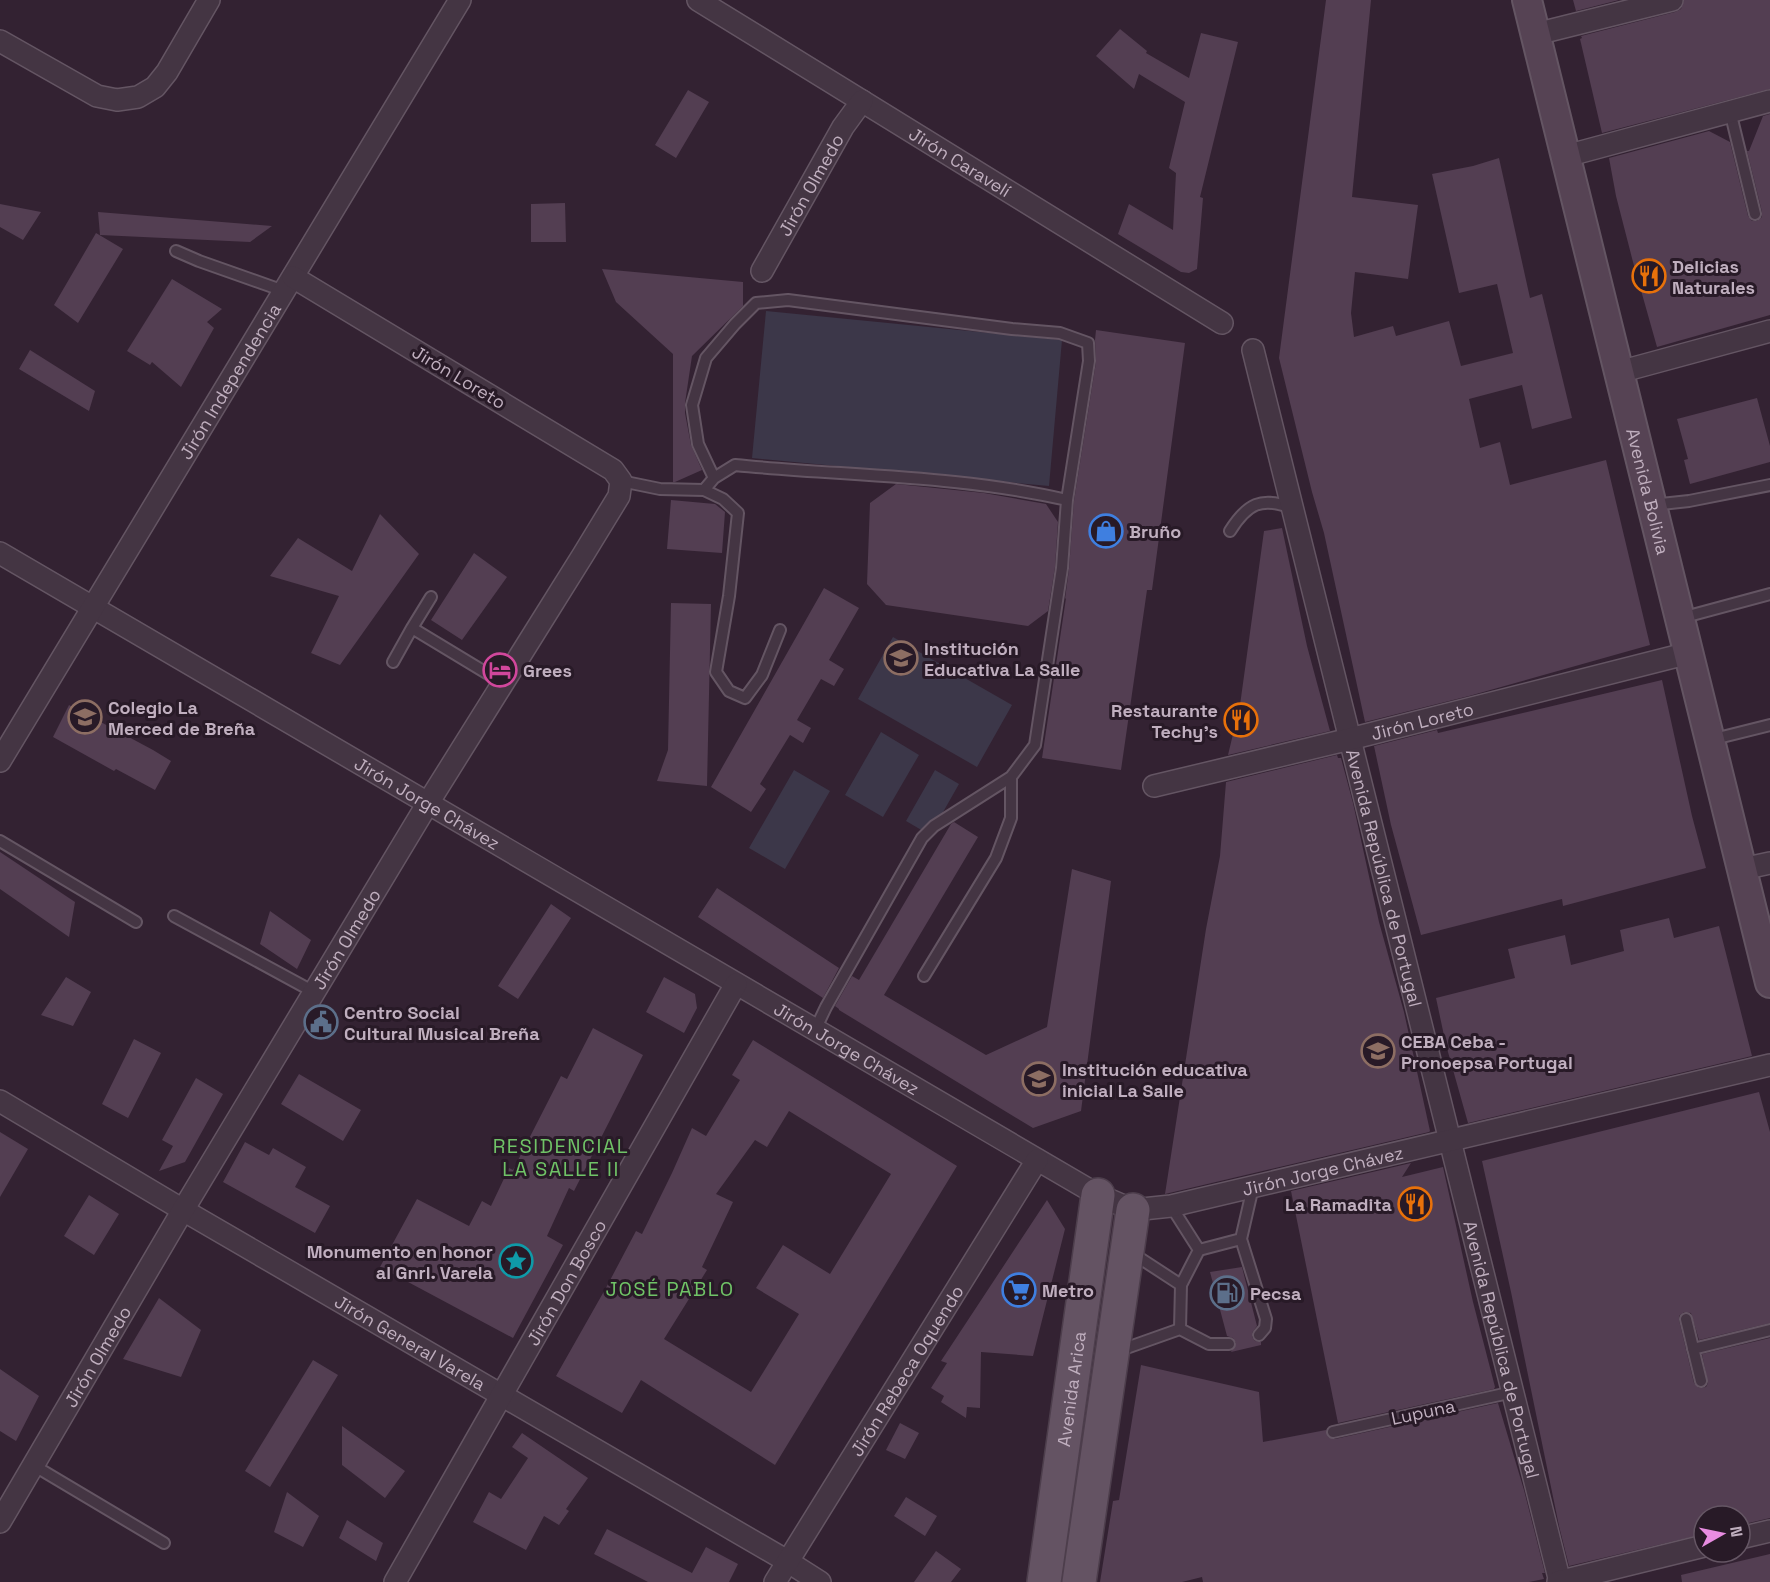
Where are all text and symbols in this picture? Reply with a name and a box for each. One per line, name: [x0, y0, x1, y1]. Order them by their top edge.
street label: Jirón Caravelí: [905, 122, 1016, 202]
street label: Jirón Olmedo: [773, 130, 848, 240]
place label: Delicias Naturales: [1672, 255, 1755, 299]
restaurant icon: Delicias Naturales: [1631, 258, 1667, 294]
street label: Jirón Independencia: [174, 299, 286, 463]
street label: Jirón Loreto: [408, 340, 510, 414]
street label: Avenida Bolivia: [1622, 426, 1675, 557]
shop icon: Bruño: [1088, 513, 1124, 549]
place label: Bruño: [1129, 520, 1181, 543]
place label: Institución Educativa La Salle: [924, 637, 1080, 681]
school or university icon: Institución Educativa La Salle: [883, 640, 919, 676]
hotel icon: Grees: [482, 652, 518, 688]
place label: Grees: [523, 659, 572, 682]
place label: Colegio La Merced de Breña: [108, 696, 256, 740]
street label: Jirón Loreto: [1368, 697, 1476, 745]
school or university icon: Colegio La Merced de Breña: [67, 699, 103, 735]
place label: Restaurante Techy's: [1111, 699, 1218, 743]
restaurant icon: Restaurante Techy's: [1223, 702, 1259, 738]
street label: Avenida República de Portugal: [1341, 747, 1428, 1009]
street label: Jirón Jorge Chávez: [350, 751, 504, 854]
street label: Jirón Olmedo: [307, 884, 385, 994]
street label: Jirón Jorge Chávez: [770, 997, 924, 1100]
place label: Centro Social Cultural Musical Breña: [344, 1001, 540, 1045]
public building icon: Centro Social Cultural Musical Breña: [303, 1004, 339, 1040]
place label: CEBA Ceba - Pronoepsa Portugal: [1401, 1030, 1573, 1074]
school or university icon: CEBA Ceba - Pronoepsa Portugal: [1360, 1033, 1396, 1069]
place label: Institución educativa inicial La Salle: [1062, 1058, 1248, 1102]
school or university icon: Institución educativa inicial La Salle: [1021, 1061, 1057, 1097]
district label: RESIDENCIAL LA SALLE II: [493, 1133, 629, 1182]
street label: Jirón Jorge Chávez: [1240, 1140, 1405, 1200]
restaurant icon: La Ramadita: [1397, 1186, 1433, 1222]
place label: La Ramadita: [1285, 1193, 1393, 1216]
street label: Jirón Don Bosco: [521, 1215, 611, 1349]
street label: Avenida República de Portugal: [1459, 1218, 1545, 1481]
place label: Monumento en honor al Gnrl. Varela: [307, 1240, 494, 1284]
place icon: Monumento en honor al Gnrl. Varela: [498, 1243, 534, 1279]
supermarket icon: Metro: [1001, 1272, 1037, 1308]
fuel station icon: Pecsa: [1209, 1275, 1245, 1311]
district label: JOSÉ PABLO: [605, 1276, 735, 1302]
place label: Metro: [1042, 1279, 1094, 1302]
street label: Jirón Rebeca Oquendo: [844, 1280, 968, 1460]
place label: Pecsa: [1250, 1282, 1302, 1305]
street label: Jirón General Varela: [331, 1289, 490, 1395]
street label: Jirón Olmedo: [58, 1302, 136, 1411]
street label: Avenida Arica: [1052, 1330, 1090, 1448]
street label: Lupuna: [1389, 1394, 1457, 1430]
north arrow: [1692, 1504, 1752, 1564]
text: N: [1725, 1525, 1748, 1539]

